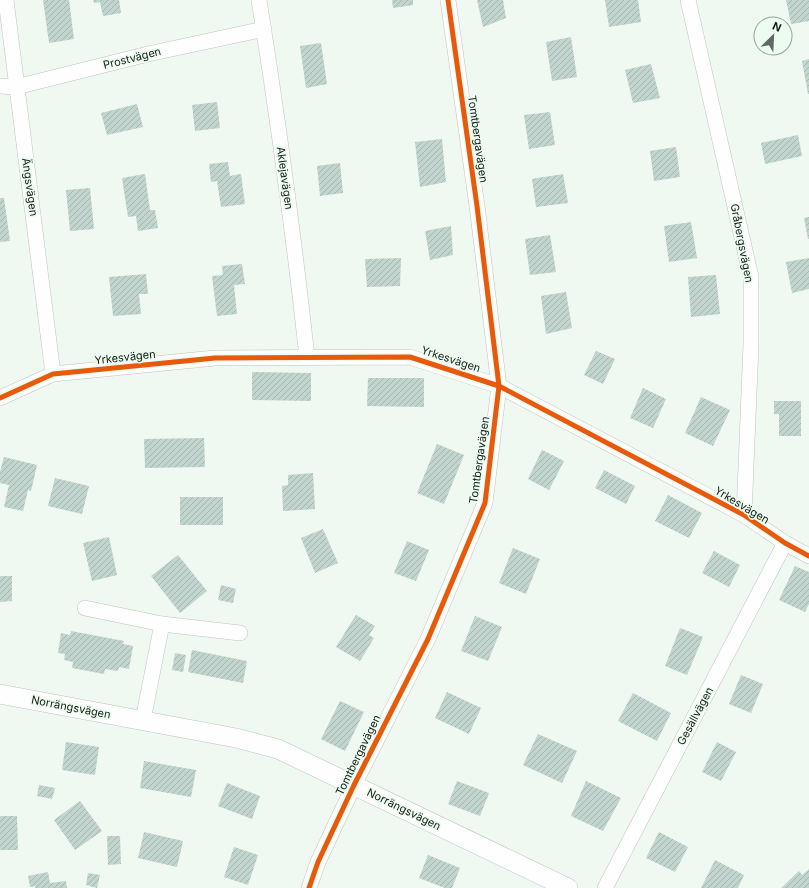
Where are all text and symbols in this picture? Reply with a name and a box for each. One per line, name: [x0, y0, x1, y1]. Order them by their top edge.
north arrow: [753, 16, 793, 56]
text: N: [770, 19, 784, 35]
street label: Prostvägen: [102, 44, 162, 72]
street label: Tomtbergavägen: [465, 95, 491, 183]
street label: Aklejavägen: [274, 146, 296, 210]
street label: Ängsvägen: [19, 157, 41, 217]
street label: Gråbergsvägen: [727, 202, 757, 284]
street label: Yrkesvägen: [420, 343, 482, 375]
street label: Yrkesvägen: [94, 347, 156, 367]
street label: Tomtbergavägen: [466, 416, 492, 504]
street label: Yrkesvägen: [712, 483, 772, 527]
street label: Gesällvägen: [674, 684, 716, 748]
street label: Norrängsvägen: [30, 692, 112, 722]
street label: Tomtbergavägen: [332, 712, 384, 798]
street label: Norrängsvägen: [365, 785, 443, 833]

